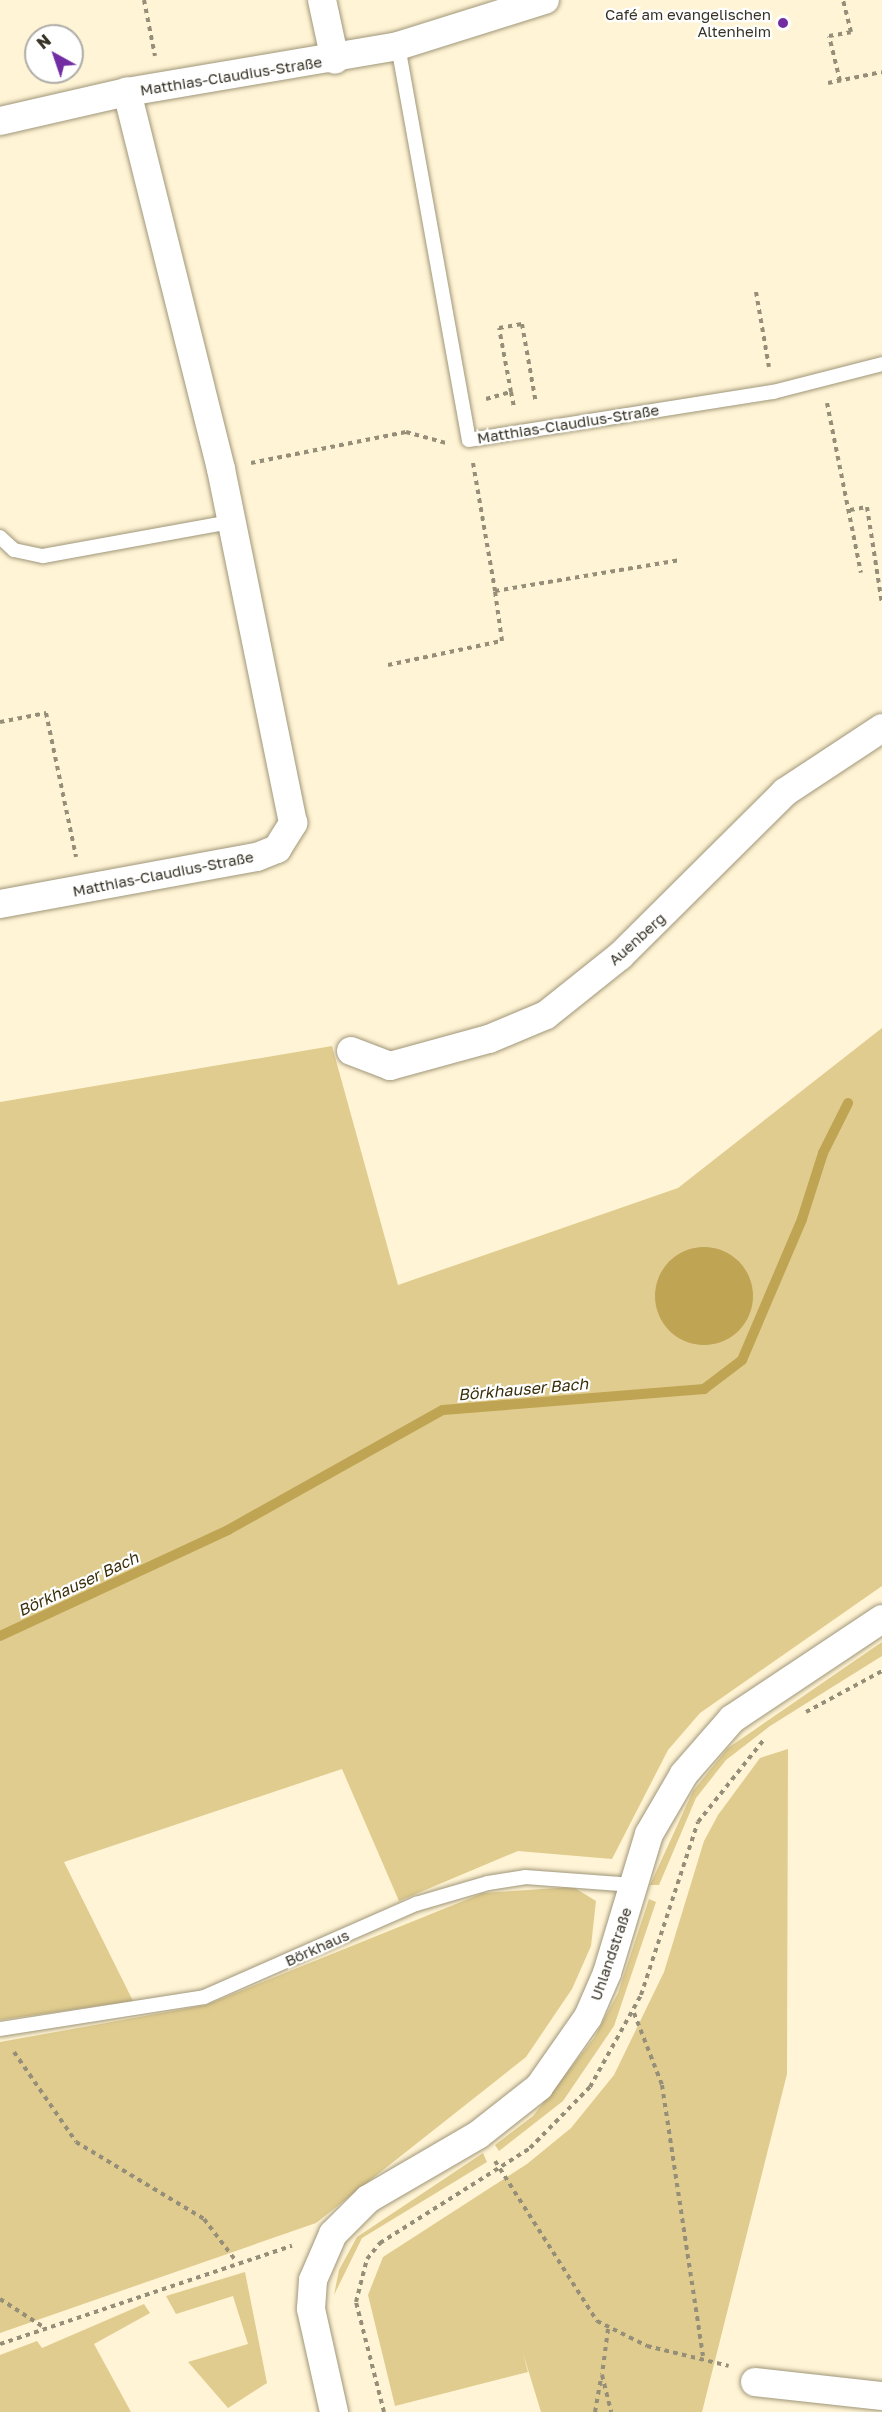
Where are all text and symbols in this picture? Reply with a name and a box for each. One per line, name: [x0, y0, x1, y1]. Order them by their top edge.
place label: Café am evangelischen Altenheim: [605, 5, 771, 40]
marker: Café am evangelischen Altenheim: [776, 16, 790, 30]
north arrow: [24, 24, 84, 84]
text: N: [33, 30, 55, 53]
street label: Matthias-Claudius-Straße: [139, 53, 323, 99]
street label: Matthias-Claudius-Straße: [476, 401, 660, 447]
street label: Matthias-Claudius-Straße: [71, 848, 255, 900]
street label: Auenberg: [605, 909, 669, 969]
water label: Börkhauser Bach: [457, 1374, 589, 1404]
water label: Börkhauser Bach: [15, 1548, 141, 1620]
street label: Uhlandstraße: [587, 1905, 635, 2003]
street label: Börkhaus: [282, 1926, 352, 1970]

